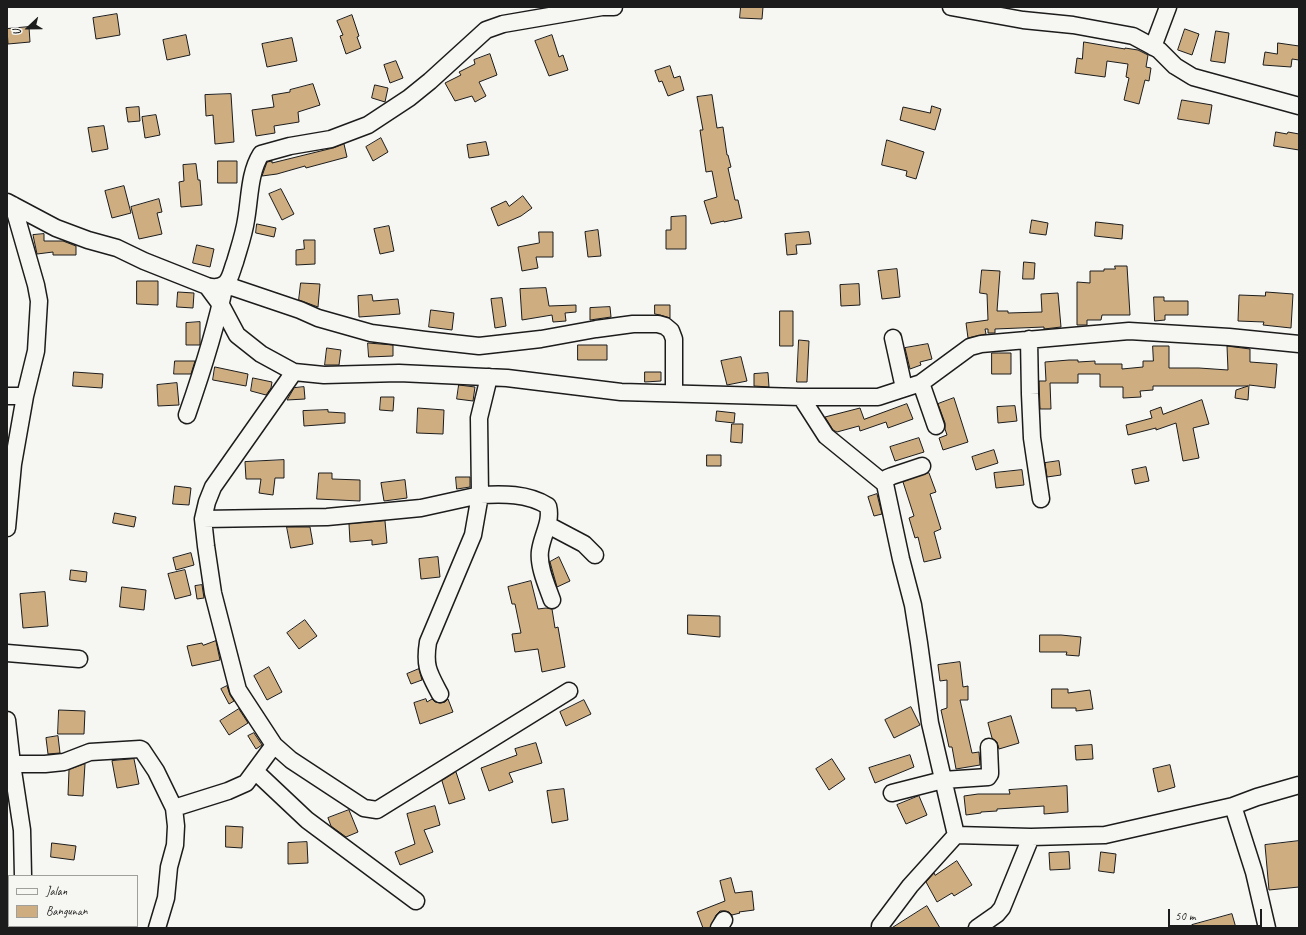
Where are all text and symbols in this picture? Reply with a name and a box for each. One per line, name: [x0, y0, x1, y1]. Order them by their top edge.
north arrow: [8, 8, 48, 48]
text: U: [9, 27, 24, 38]
legend: [8, 875, 138, 927]
text: Jalan: [46, 883, 67, 899]
scale bar: [1170, 901, 1264, 927]
text: Bangunan: [46, 903, 87, 919]
text: 50 m: [1175, 908, 1195, 924]

